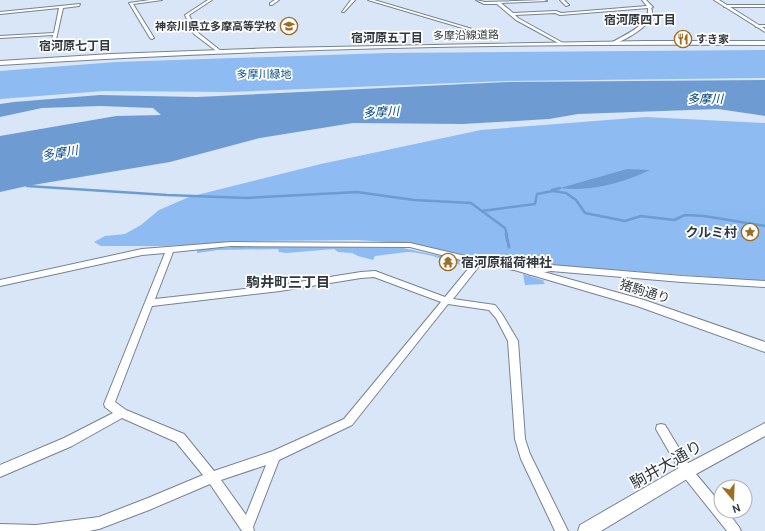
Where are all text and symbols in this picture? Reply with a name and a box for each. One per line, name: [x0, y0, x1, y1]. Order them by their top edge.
district label: 宿河原四丁目: [604, 12, 676, 27]
school or university icon: 神奈川県立多摩高等学校: [279, 16, 299, 36]
place label: 神奈川県立多摩高等学校: [155, 19, 276, 33]
street label: 多摩沿線道路: [433, 27, 499, 43]
restaurant icon: すき家: [673, 29, 693, 49]
district label: 宿河原五丁目: [351, 30, 423, 45]
place label: すき家: [696, 32, 729, 46]
district label: 宿河原七丁目: [39, 38, 111, 53]
park label: 多摩川緑地: [237, 67, 292, 81]
water label: 多摩川: [687, 91, 725, 106]
water label: 多摩川: [363, 103, 401, 120]
water label: 多摩川: [41, 142, 81, 163]
place icon: クルミ村: [740, 222, 760, 242]
place label: クルミ村: [685, 224, 737, 240]
temple icon: 宿河原稲荷神社: [438, 252, 458, 272]
place label: 宿河原稲荷神社: [461, 254, 552, 270]
district label: 駒井町三丁目: [246, 273, 330, 291]
street label: 猪駒通り: [618, 276, 672, 306]
street label: 駒井大通り: [627, 436, 706, 493]
north arrow: [713, 479, 753, 519]
text: N: [730, 501, 742, 516]

